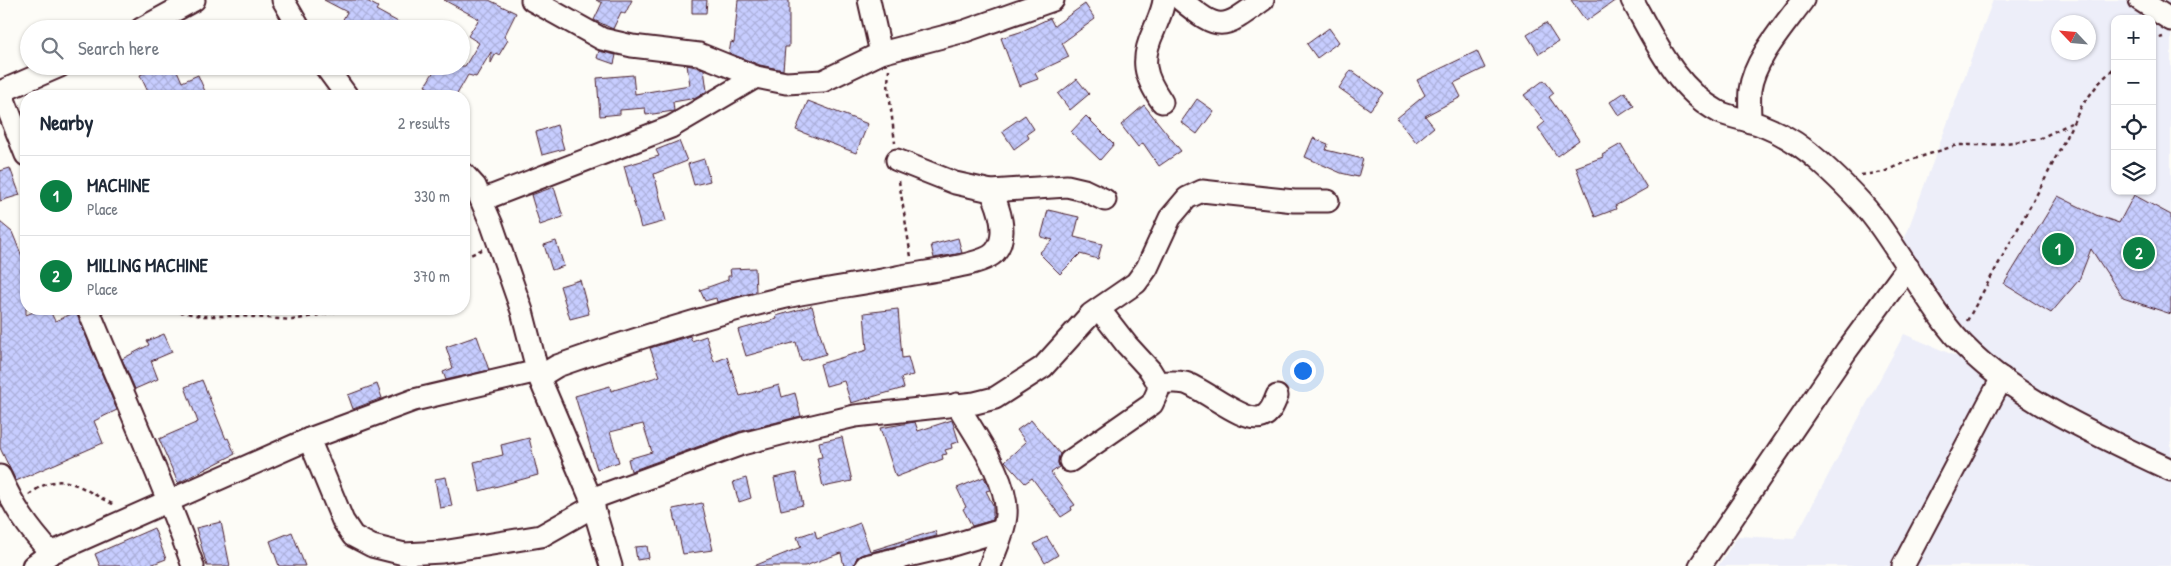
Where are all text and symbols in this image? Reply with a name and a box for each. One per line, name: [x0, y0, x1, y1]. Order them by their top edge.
north arrow: [2051, 15, 2096, 60]
map controls: [2111, 15, 2156, 195]
button: +: [2111, 15, 2156, 60]
search box: [20, 20, 470, 75]
icon: search: [38, 34, 66, 62]
text: Search here: [78, 35, 159, 61]
button: −: [2111, 60, 2156, 105]
button: locate: [2111, 105, 2156, 150]
text: Nearby: [40, 108, 93, 137]
text: 2 results: [398, 112, 450, 134]
button: layers: [2111, 150, 2156, 195]
text: MACHINE: [87, 172, 150, 198]
text: 1: [53, 185, 59, 207]
text: 330 m: [414, 185, 450, 207]
text: Place: [87, 198, 118, 220]
pin: 1: [2042, 230, 2074, 268]
pin: 2: [2123, 234, 2155, 272]
text: MILLING MACHINE: [87, 252, 208, 278]
text: 2: [52, 265, 60, 287]
text: 370 m: [413, 265, 450, 287]
text: Place: [87, 278, 118, 300]
your location: [1290, 358, 1316, 384]

